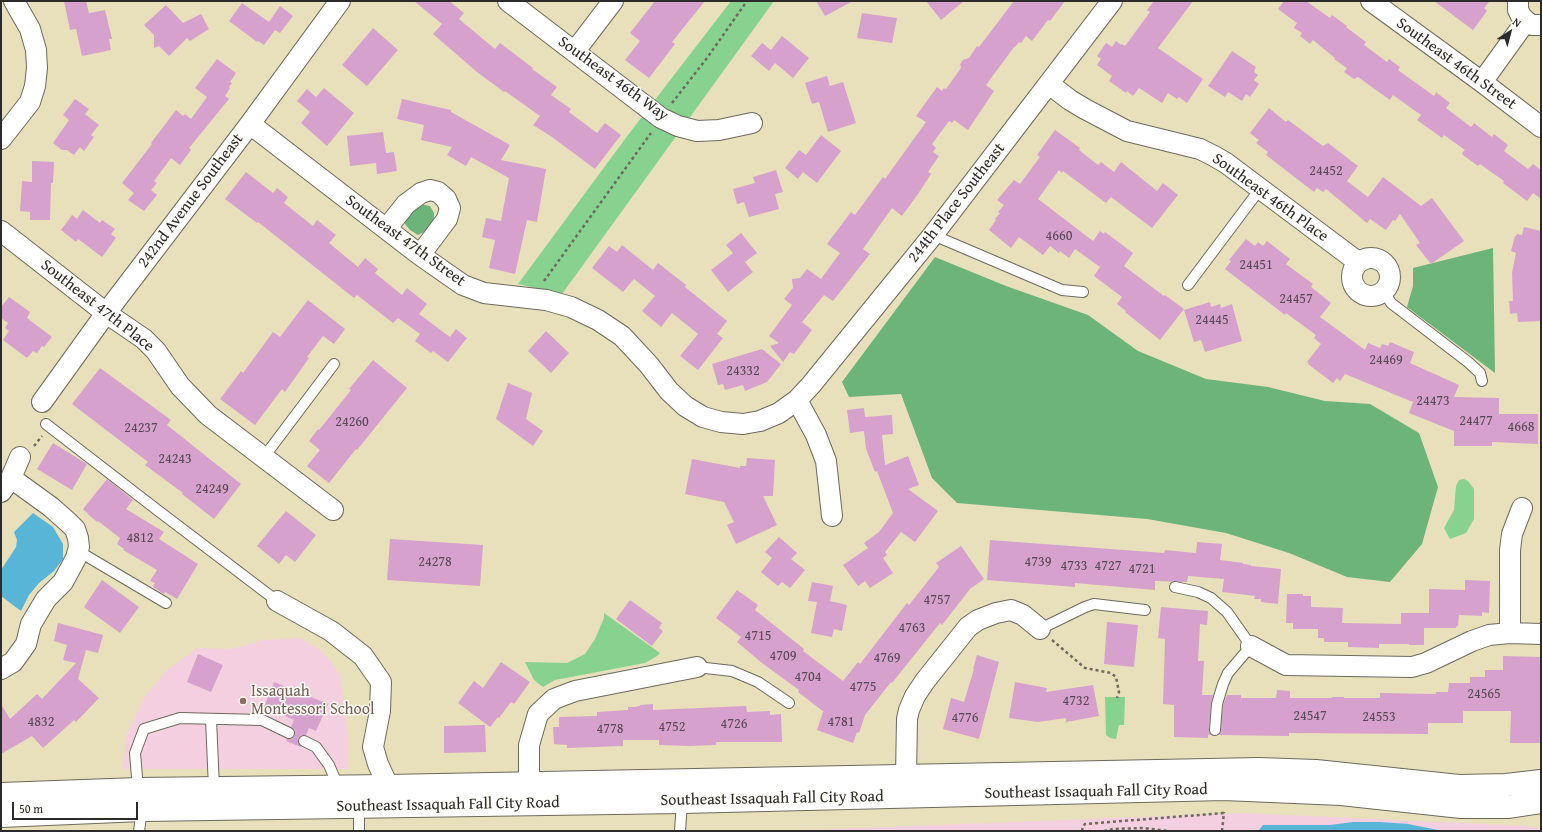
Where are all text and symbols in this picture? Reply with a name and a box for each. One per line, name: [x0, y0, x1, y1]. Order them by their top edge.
north arrow: [1490, 12, 1530, 52]
street label: Southeast 46th Street: [1392, 14, 1520, 114]
text: N: [1509, 14, 1525, 31]
street label: Southeast 46th Way: [554, 32, 672, 126]
street label: 242nd Avenue Southeast: [134, 130, 248, 272]
street label: 244th Place Southeast: [904, 139, 1010, 267]
street label: Southeast 46th Place: [1208, 149, 1332, 247]
house number: 24452: [1309, 163, 1343, 179]
street label: Southeast 47th Street: [341, 191, 469, 291]
house number: 4660: [1046, 228, 1072, 244]
street label: Southeast 47th Place: [36, 256, 158, 356]
house number: 24451: [1239, 257, 1273, 273]
house number: 24457: [1279, 291, 1313, 307]
house number: 24445: [1195, 312, 1229, 328]
house number: 24469: [1369, 352, 1403, 368]
house number: 24332: [726, 363, 760, 379]
house number: 24473: [1416, 393, 1450, 409]
house number: 24477: [1459, 413, 1493, 429]
house number: 24260: [335, 414, 369, 430]
house number: 4668: [1508, 419, 1534, 435]
house number: 24237: [124, 420, 158, 436]
house number: 24243: [158, 451, 192, 467]
house number: 24249: [195, 481, 229, 497]
house number: 4812: [127, 530, 153, 546]
house number: 24278: [418, 554, 452, 570]
house number: 4739: [1025, 554, 1051, 570]
house number: 4733: [1061, 558, 1087, 574]
house number: 4727: [1095, 558, 1121, 574]
house number: 4721: [1129, 561, 1155, 577]
house number: 4757: [924, 592, 950, 608]
house number: 4763: [899, 620, 925, 636]
house number: 4715: [745, 628, 771, 644]
house number: 4709: [770, 648, 796, 664]
house number: 4769: [874, 650, 900, 666]
house number: 4704: [795, 669, 821, 685]
house number: 4775: [850, 679, 876, 695]
place label: Issaquah Montessori School: [251, 682, 374, 720]
house number: 24565: [1467, 686, 1501, 702]
house number: 4732: [1063, 693, 1089, 709]
marker: Issaquah Montessori School: [238, 696, 248, 706]
house number: 24547: [1293, 708, 1327, 724]
house number: 24553: [1362, 709, 1396, 725]
house number: 4776: [952, 710, 978, 726]
house number: 4832: [28, 714, 54, 730]
house number: 4781: [828, 714, 854, 730]
house number: 4726: [721, 716, 747, 732]
house number: 4752: [659, 719, 685, 735]
house number: 4778: [597, 721, 623, 737]
street label: Southeast Issaquah Fall City Road: [984, 780, 1208, 804]
street label: Southeast Issaquah Fall City Road: [660, 787, 884, 811]
street label: Southeast Issaquah Fall City Road: [336, 793, 560, 817]
scale bar: [14, 794, 140, 820]
text: 50 m: [19, 800, 43, 817]

